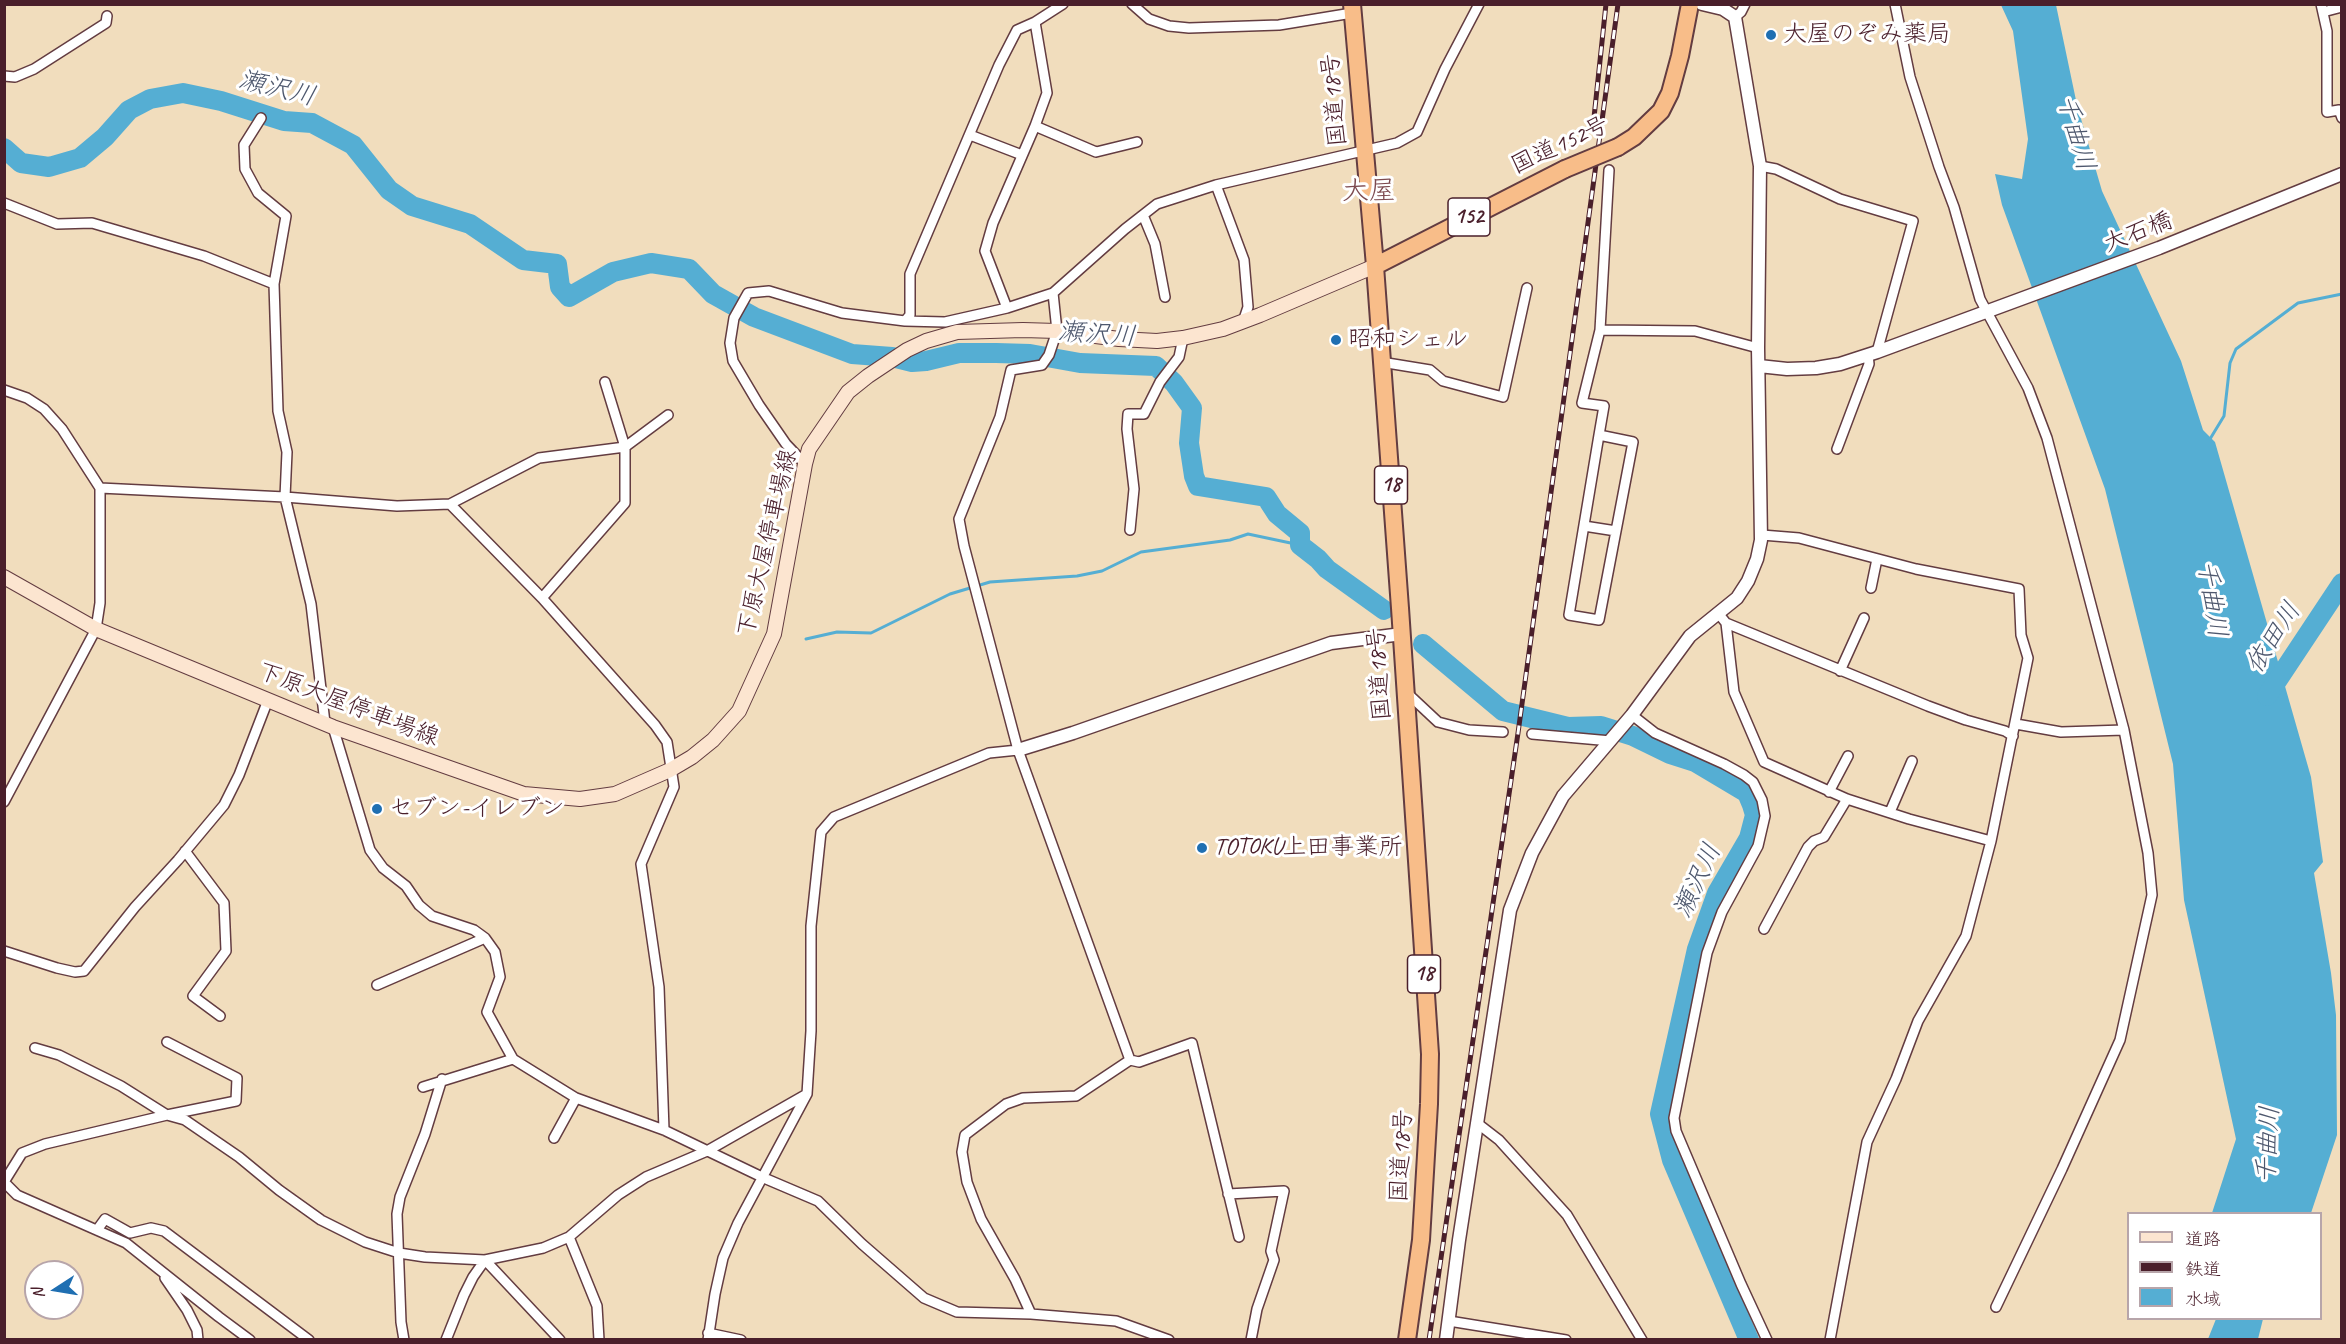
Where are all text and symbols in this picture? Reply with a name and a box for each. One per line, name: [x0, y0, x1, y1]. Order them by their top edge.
place label: 大屋のぞみ薬局: [1783, 21, 1951, 49]
marker: 大屋のぞみ薬局: [1764, 28, 1778, 42]
street label: 国道18号: [1317, 52, 1353, 148]
water label: 瀬沢川: [235, 64, 319, 114]
water label: 千曲川: [2049, 91, 2101, 175]
street label: 国道152号: [1507, 111, 1613, 181]
district label: 大屋: [1342, 176, 1396, 208]
road number: 152: [1448, 198, 1490, 236]
street label: 大石橋: [2099, 207, 2177, 259]
water label: 瀬沢川: [1057, 317, 1137, 353]
place label: 昭和シェル: [1348, 326, 1468, 354]
marker: 昭和シェル: [1329, 333, 1343, 347]
street label: 下原大屋停車場線: [732, 446, 804, 640]
road number: 18: [1374, 466, 1408, 504]
water label: 千曲川: [2189, 558, 2233, 640]
water label: 依田川: [2240, 597, 2308, 679]
street label: 国道18号: [1362, 626, 1398, 722]
street label: 下原大屋停車場線: [253, 657, 443, 753]
place label: セブン-イレブン: [389, 795, 565, 823]
marker: セブン-イレブン: [370, 802, 384, 816]
place label: TOTOKU上田事業所: [1214, 834, 1402, 862]
water label: 瀬沢川: [1667, 839, 1729, 923]
marker: TOTOKU上田事業所: [1195, 841, 1209, 855]
road number: 18: [1408, 955, 1440, 993]
water label: 千曲川: [2251, 1105, 2287, 1185]
street label: 国道18号: [1385, 1109, 1419, 1203]
legend: [2127, 1212, 2322, 1320]
text: 道路: [2185, 1228, 2221, 1250]
text: 鉄道: [2185, 1258, 2221, 1280]
north arrow: [24, 1260, 84, 1320]
text: N: [28, 1286, 49, 1300]
text: 水域: [2185, 1288, 2221, 1310]

